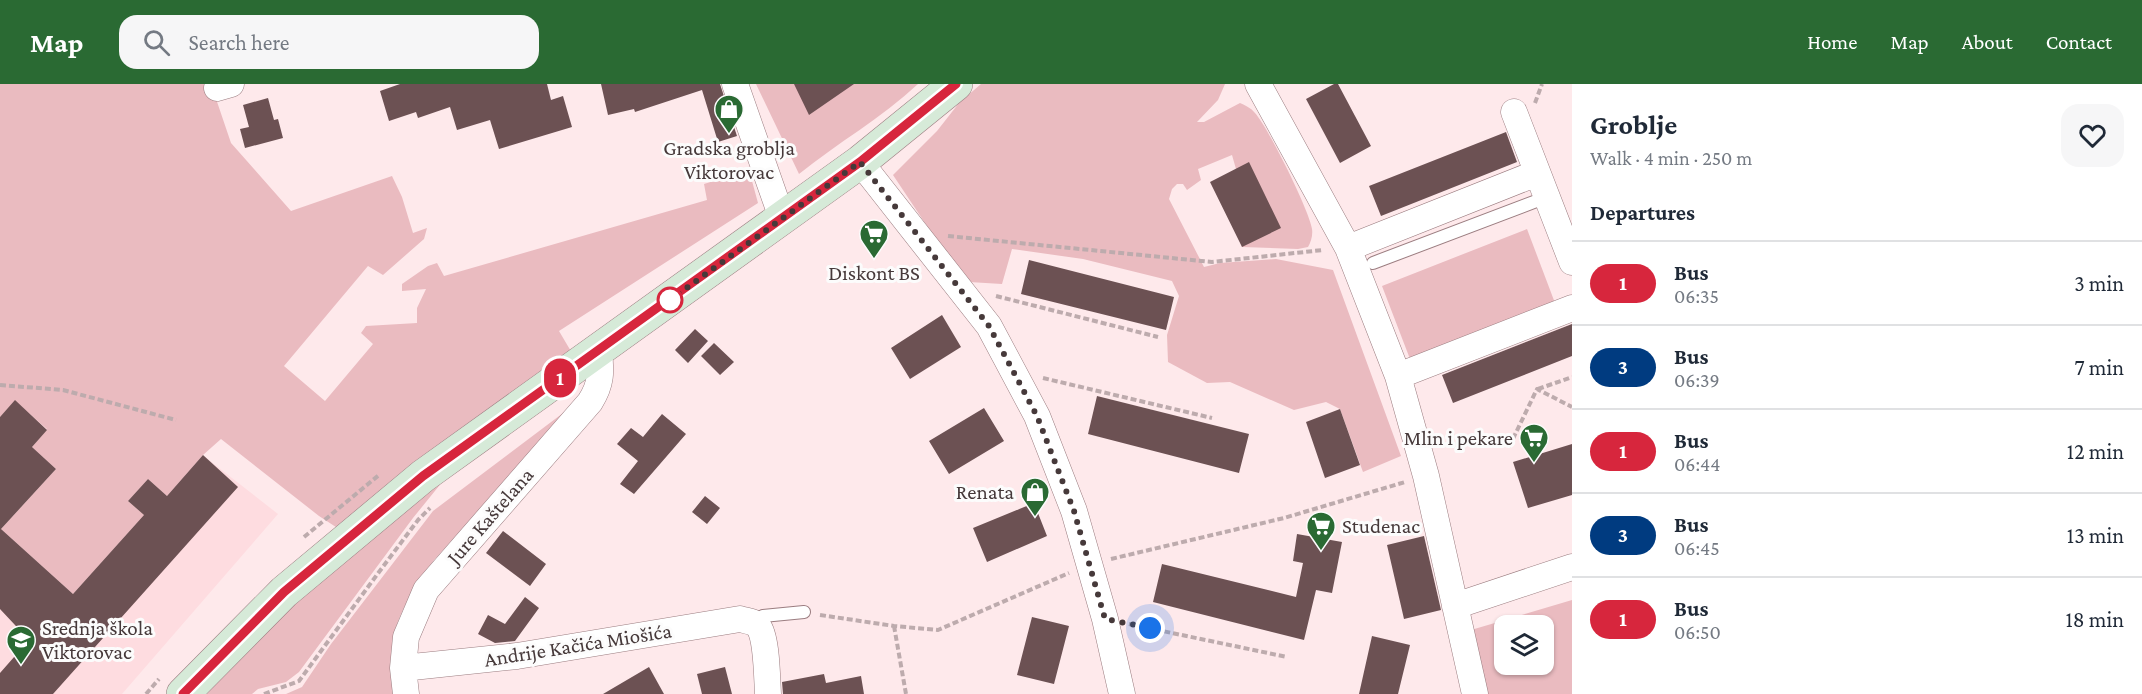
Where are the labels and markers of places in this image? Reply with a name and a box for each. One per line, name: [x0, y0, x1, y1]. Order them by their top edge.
shop icon: Gradska groblja Viktorovac: [713, 93, 745, 135]
place label: Gradska groblja Viktorovac: [663, 136, 795, 184]
supermarket icon: Diskont BS: [858, 218, 890, 260]
place label: Diskont BS: [828, 261, 920, 285]
unlabelled marker: [657, 287, 683, 313]
supermarket icon: Mlin i pekare: [1518, 422, 1550, 464]
place label: Mlin i pekare: [1404, 426, 1513, 450]
shop icon: Renata: [1019, 476, 1051, 518]
place label: Renata: [956, 480, 1014, 504]
supermarket icon: Studenac: [1305, 510, 1337, 552]
place label: Studenac: [1342, 514, 1420, 538]
place label: Srednja škola Viktorovac: [42, 616, 153, 664]
school or university icon: Srednja škola Viktorovac: [5, 624, 37, 666]

